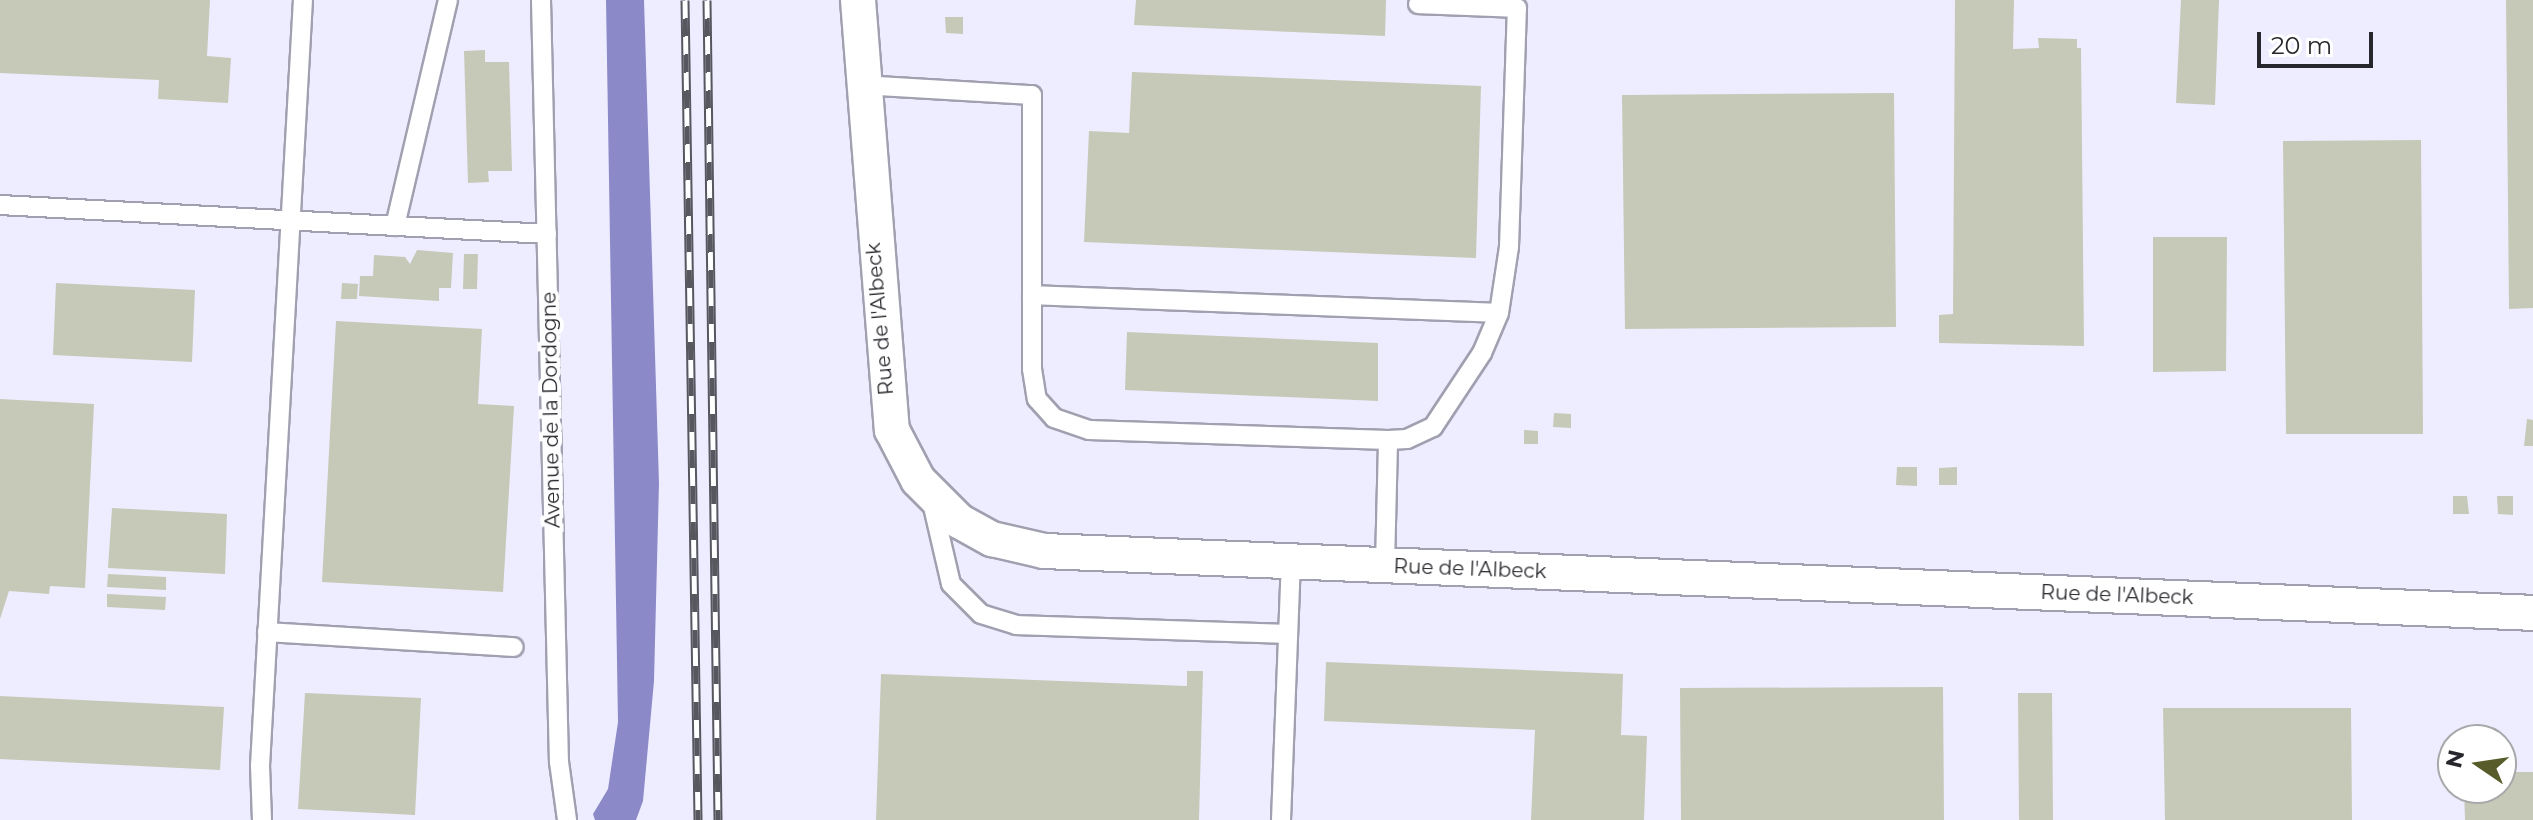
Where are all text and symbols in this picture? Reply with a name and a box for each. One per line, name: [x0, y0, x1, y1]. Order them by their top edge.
scale bar: [2261, 16, 2377, 66]
text: 20 m: [2271, 31, 2332, 60]
street label: Rue de l'Albeck: [861, 242, 899, 396]
street label: Avenue de la Dordogne: [537, 292, 565, 528]
street label: Rue de l'Albeck: [1393, 554, 1547, 584]
street label: Rue de l'Albeck: [2040, 580, 2194, 610]
north arrow: [2437, 724, 2517, 804]
text: N: [2440, 747, 2470, 771]

